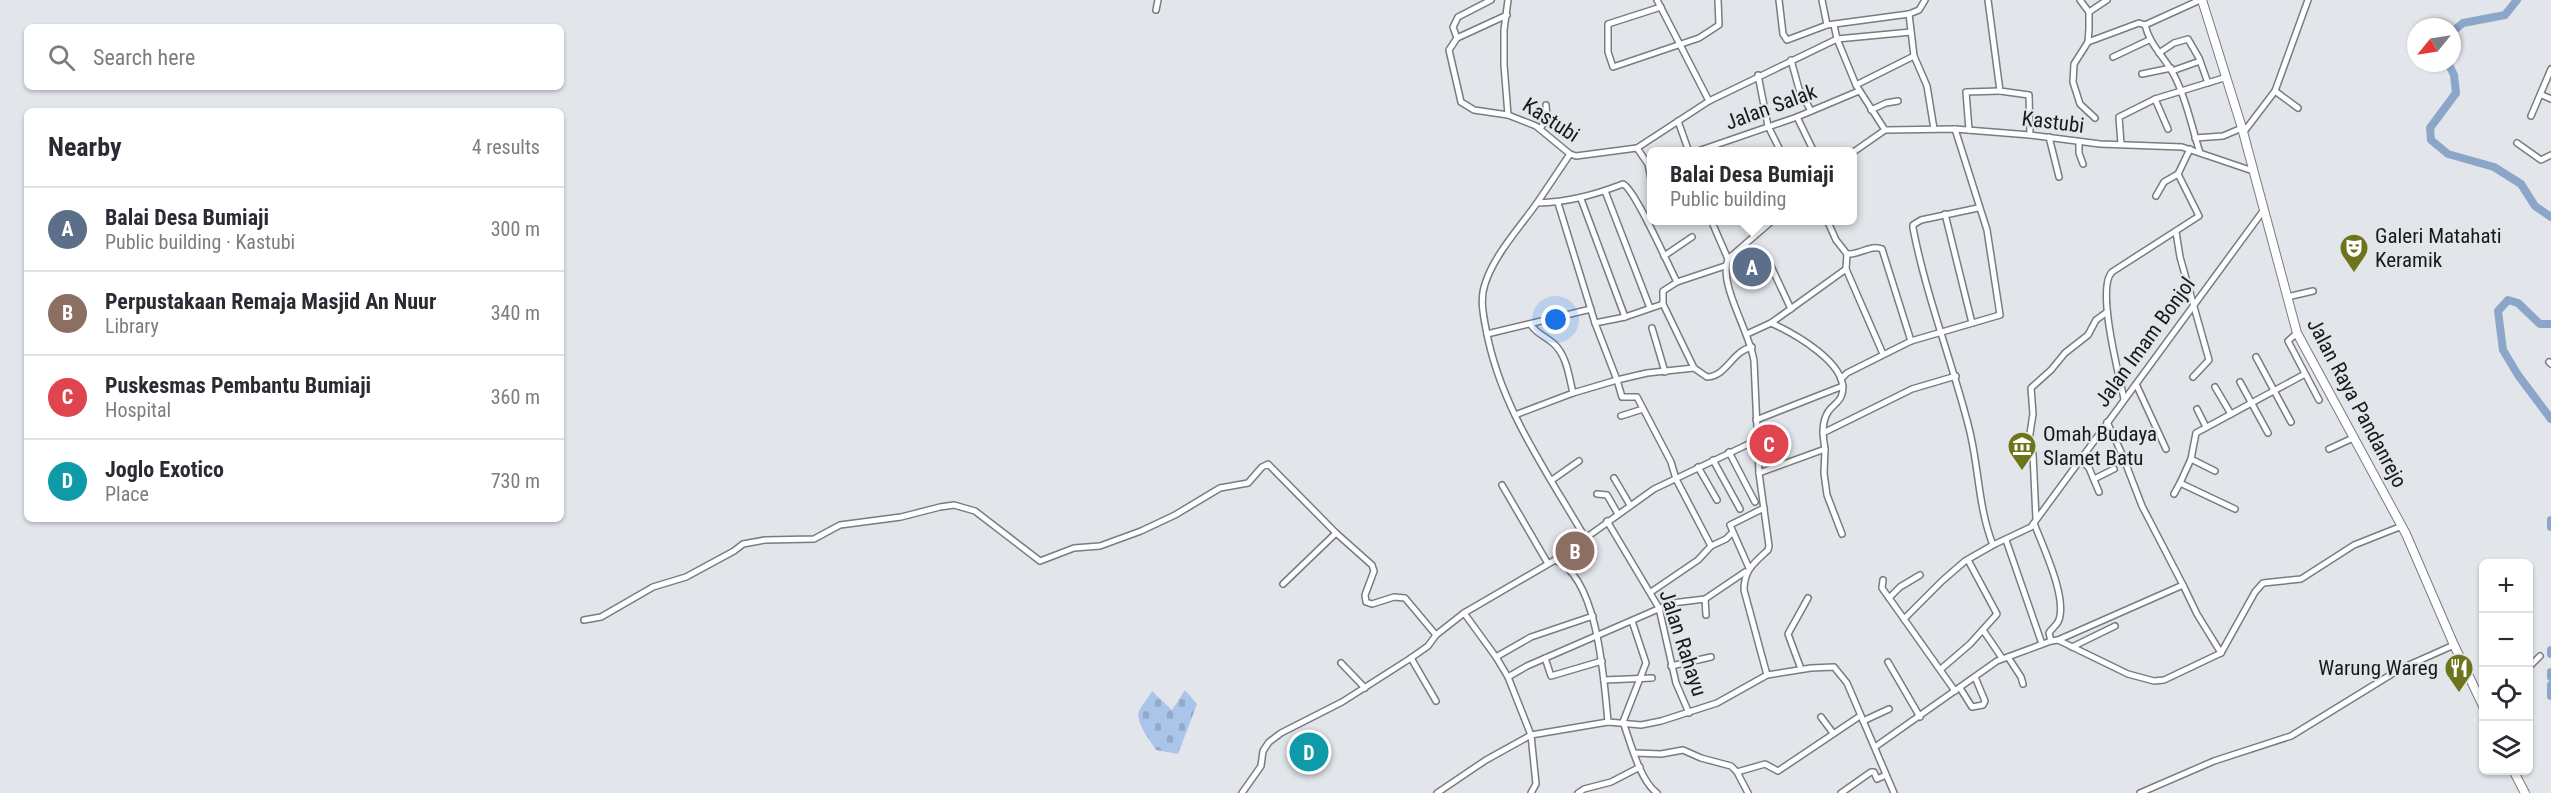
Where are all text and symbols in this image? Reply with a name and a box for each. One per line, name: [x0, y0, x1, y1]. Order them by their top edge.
north arrow: [2407, 18, 2461, 72]
search box: [24, 24, 564, 90]
icon: search: [45, 41, 78, 74]
text: Search here: [93, 45, 195, 70]
street label: Jalan Salak: [1722, 79, 1820, 135]
street label: Kastubi: [1518, 93, 1584, 147]
street label: Kastubi: [2020, 106, 2086, 138]
text: Nearby: [48, 132, 122, 162]
text: 4 results: [472, 135, 540, 159]
popup: [1647, 147, 1857, 225]
text: Balai Desa Bumiaji: [1670, 162, 1834, 187]
text: Public building: [1670, 187, 1786, 211]
text: Balai Desa Bumiaji: [105, 205, 269, 230]
text: A: [62, 217, 73, 241]
text: 300 m: [491, 217, 540, 241]
place label: Galeri Matahati Keramik: [2375, 224, 2502, 272]
text: Public building · Kastubi: [105, 230, 295, 254]
theatre icon: Galeri Matahati Keramik: [2338, 232, 2370, 274]
pin: A: [1732, 244, 1772, 290]
street label: Jalan Imam Bonjol: [2090, 273, 2200, 411]
text: Perpustakaan Remaja Masjid An Nuur: [105, 289, 436, 314]
text: B: [62, 301, 73, 325]
text: 340 m: [491, 301, 540, 325]
your location: [1541, 305, 1570, 334]
text: Library: [105, 314, 159, 338]
street label: Jalan Raya Pandanrejo: [2302, 314, 2412, 492]
text: Puskesmas Pembantu Bumiaji: [105, 373, 371, 398]
text: C: [62, 385, 73, 409]
text: 360 m: [491, 385, 540, 409]
text: Hospital: [105, 398, 171, 422]
pin: C: [1750, 422, 1788, 466]
place label: Omah Budaya Slamet Batu: [2043, 422, 2157, 470]
museum icon: Omah Budaya Slamet Batu: [2006, 430, 2038, 472]
text: Joglo Exotico: [105, 457, 224, 482]
text: D: [62, 469, 73, 493]
text: 730 m: [491, 469, 540, 493]
text: Place: [105, 482, 149, 506]
pin: B: [1556, 528, 1594, 574]
map controls: [2479, 559, 2533, 775]
button: +: [2479, 559, 2533, 613]
street label: Jalan Rahayu: [1655, 587, 1711, 699]
button: −: [2479, 613, 2533, 667]
restaurant icon: Warung Wareg: [2443, 652, 2475, 694]
place label: Warung Wareg: [2318, 656, 2438, 680]
button: locate: [2479, 667, 2533, 721]
button: layers: [2479, 721, 2533, 775]
pin: D: [1290, 730, 1328, 774]

